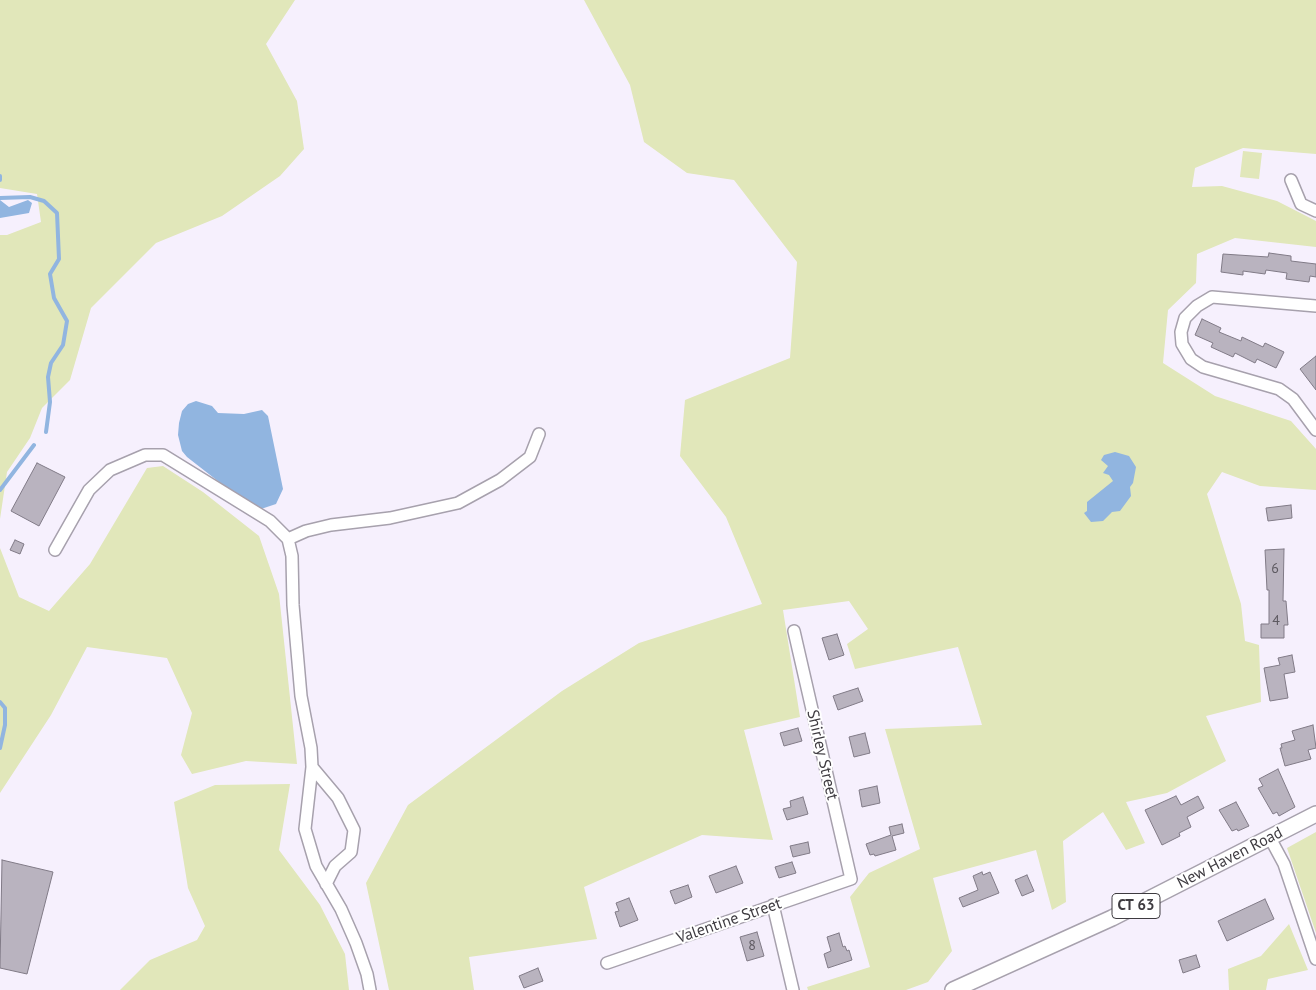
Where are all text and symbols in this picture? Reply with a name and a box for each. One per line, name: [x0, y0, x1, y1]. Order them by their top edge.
house number: 6: [1271, 561, 1279, 577]
house number: 4: [1272, 613, 1280, 629]
street label: Shirley Street: [802, 708, 842, 802]
street label: New Haven Road: [1174, 823, 1286, 893]
street label: Valentine Street: [674, 894, 784, 948]
road number: CT 63: [1112, 894, 1160, 918]
house number: 8: [748, 938, 756, 954]

